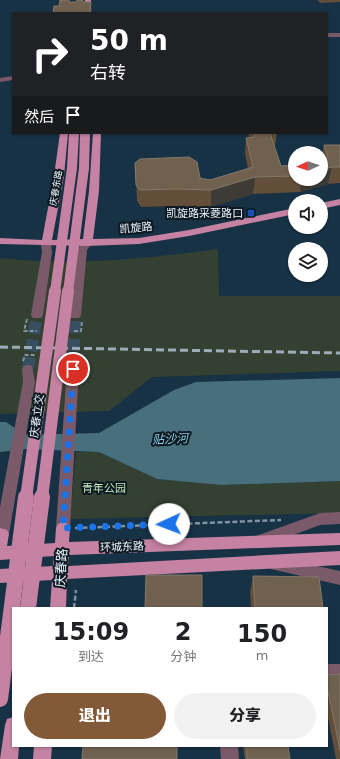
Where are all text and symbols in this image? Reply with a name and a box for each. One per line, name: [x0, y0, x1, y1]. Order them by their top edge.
text: 50 m: [90, 24, 168, 57]
icon: right: [24, 28, 76, 80]
text: 右转: [90, 62, 126, 83]
icon: arrive: [62, 104, 84, 126]
text: 然后: [24, 108, 54, 126]
north arrow: [288, 146, 328, 186]
map controls: [288, 146, 328, 282]
street label: 庆春东路: [48, 169, 64, 207]
button: sound: [288, 194, 328, 234]
place label: 凯旋路采菱路口: [166, 207, 243, 220]
marker: 凯旋路采菱路口: [246, 208, 256, 218]
street label: 凯旋路: [119, 220, 153, 236]
button: layers: [288, 242, 328, 282]
pin: [56, 352, 90, 386]
icon: arrive: [62, 358, 84, 380]
street label: 庆春立交: [28, 393, 46, 439]
water label: 贴沙河: [152, 431, 190, 447]
park label: 青年公园: [82, 482, 126, 495]
position arrow: [148, 503, 190, 545]
street label: 环城东路: [100, 540, 144, 554]
street label: 庆春路: [52, 548, 70, 588]
text: 15:09: [53, 618, 129, 646]
text: 2: [175, 618, 191, 646]
text: 150: [237, 620, 287, 648]
text: m: [256, 648, 268, 663]
text: 到达: [78, 649, 104, 664]
text: 分钟: [170, 649, 196, 664]
button: 退出: [24, 693, 166, 739]
button: 分享: [174, 693, 316, 739]

